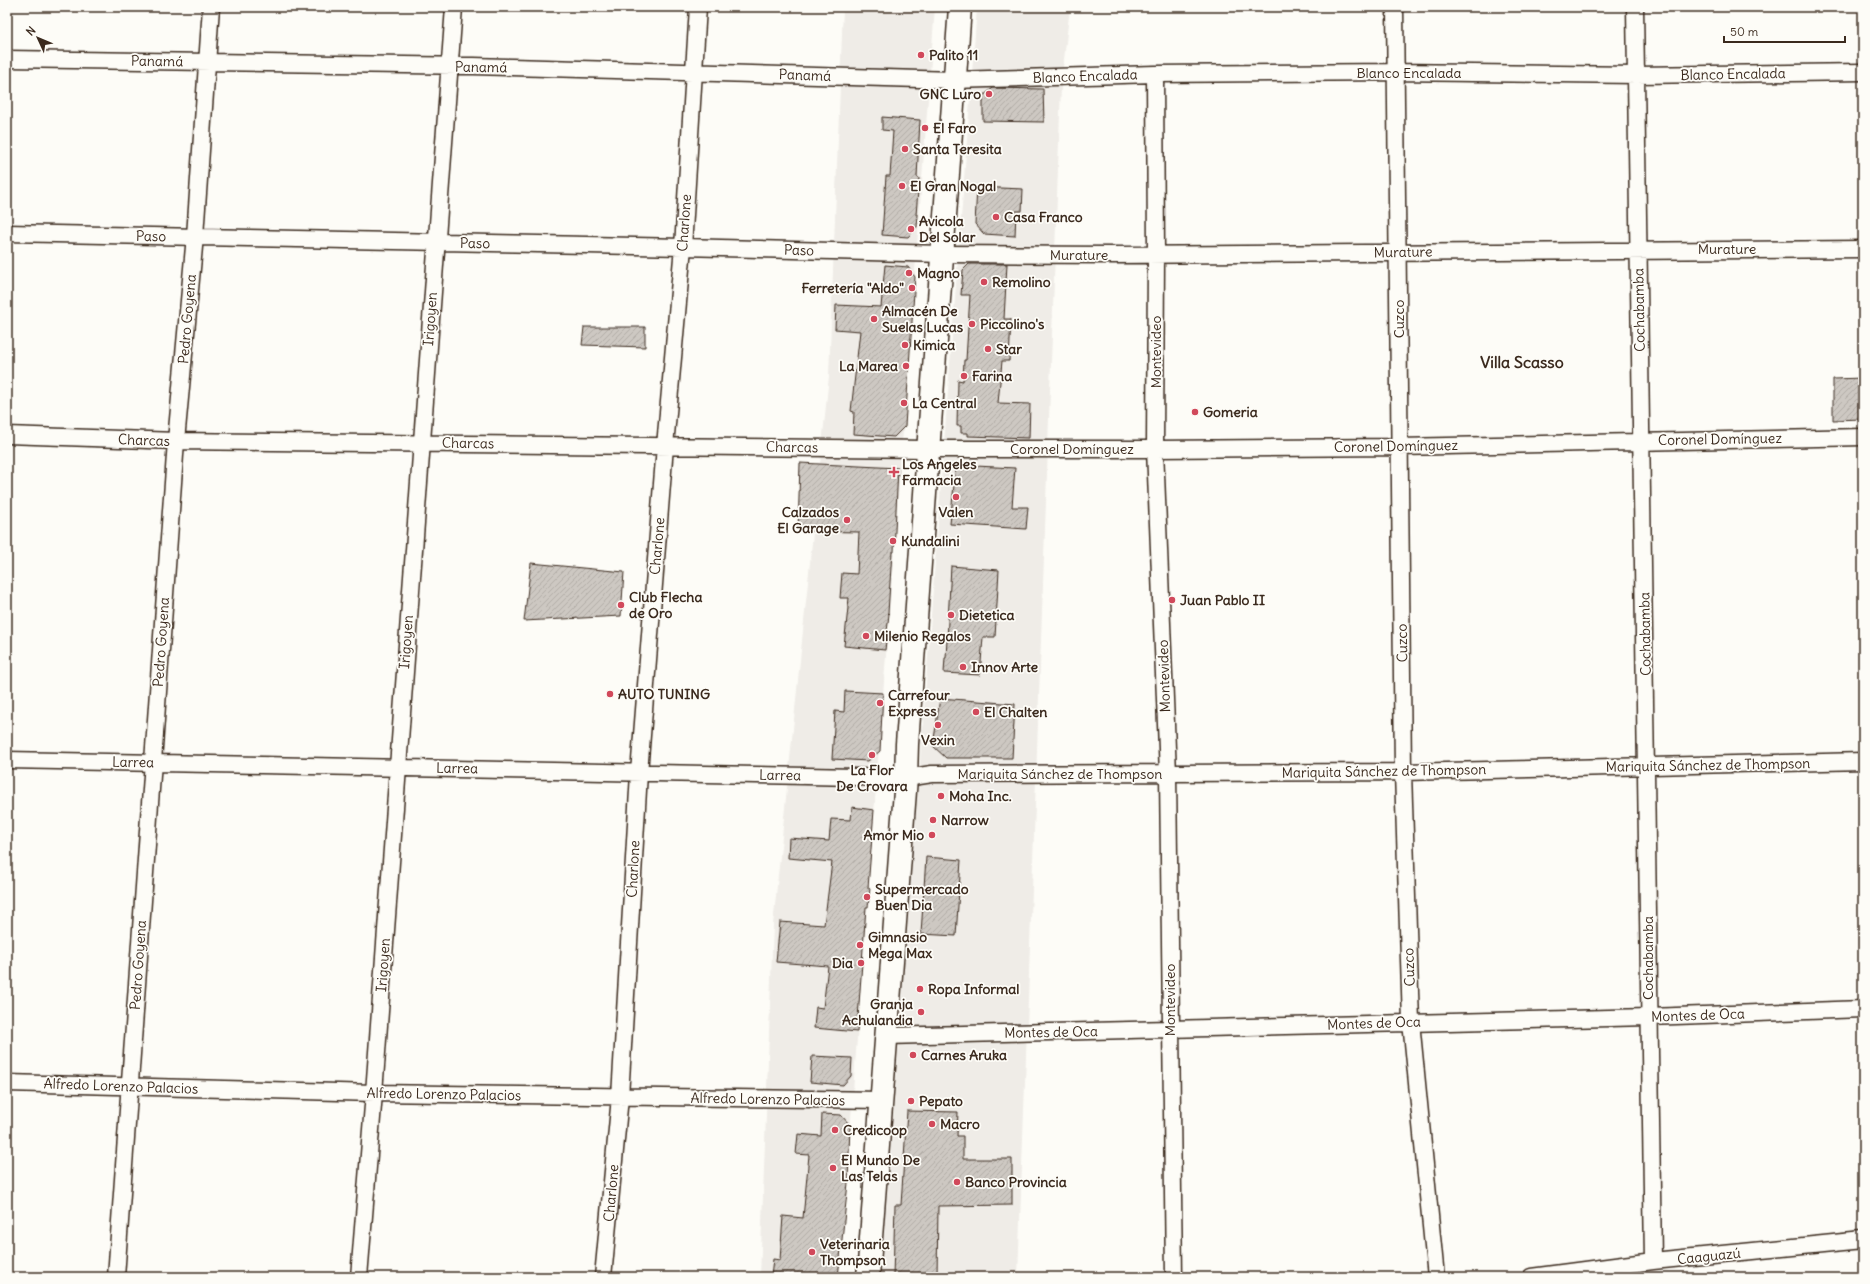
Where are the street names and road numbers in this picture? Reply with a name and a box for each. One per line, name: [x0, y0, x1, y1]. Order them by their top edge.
street label: Panamá: [131, 52, 183, 70]
street label: Panamá: [455, 58, 507, 76]
street label: Blanco Encalada: [1356, 64, 1462, 82]
street label: Blanco Encalada: [1680, 64, 1786, 84]
street label: Panamá: [778, 65, 832, 85]
street label: Blanco Encalada: [1032, 65, 1138, 87]
street label: Charlone: [673, 194, 695, 252]
street label: Paso: [136, 227, 166, 245]
street label: Paso: [460, 234, 490, 252]
street label: Paso: [784, 240, 815, 260]
street label: Murature: [1698, 240, 1756, 258]
street label: Murature: [1373, 242, 1433, 262]
street label: Murature: [1050, 246, 1108, 264]
street label: Cochabamba: [1629, 268, 1649, 352]
street label: Pedro Goyena: [174, 273, 200, 365]
street label: Irigoyen: [419, 291, 441, 347]
street label: Cuzco: [1390, 300, 1408, 338]
street label: Montevideo: [1147, 316, 1165, 388]
street label: Coronel Domínguez: [1658, 429, 1782, 449]
street label: Charcas: [118, 430, 170, 450]
street label: Charcas: [442, 434, 494, 452]
street label: Coronel Domínguez: [1334, 436, 1458, 456]
street label: Charcas: [766, 438, 818, 456]
street label: Coronel Domínguez: [1010, 440, 1134, 458]
street label: Charlone: [646, 516, 668, 576]
street label: Cochabamba: [1635, 592, 1655, 676]
street label: Pedro Goyena: [149, 596, 173, 688]
street label: Irigoyen: [395, 614, 417, 670]
street label: Cuzco: [1393, 623, 1411, 662]
street label: Montevideo: [1154, 639, 1174, 713]
street label: Larrea: [112, 753, 154, 771]
street label: Mariquita Sánchez de Thompson: [1605, 754, 1811, 776]
street label: Larrea: [436, 759, 478, 777]
street label: Mariquita Sánchez de Thompson: [1281, 760, 1487, 782]
street label: Mariquita Sánchez de Thompson: [958, 765, 1162, 783]
street label: Larrea: [759, 766, 801, 784]
street label: Charlone: [623, 840, 643, 898]
street label: Cochabamba: [1639, 916, 1657, 1000]
street label: Pedro Goyena: [126, 919, 150, 1011]
street label: Irigoyen: [372, 937, 394, 993]
street label: Cuzco: [1399, 947, 1419, 987]
street label: Montevideo: [1161, 964, 1179, 1036]
street label: Montes de Oca: [1651, 1004, 1745, 1026]
street label: Montes de Oca: [1327, 1012, 1421, 1034]
street label: Montes de Oca: [1004, 1022, 1098, 1042]
street label: Alfredo Lorenzo Palacios: [43, 1074, 199, 1098]
street label: Alfredo Lorenzo Palacios: [367, 1084, 521, 1104]
street label: Alfredo Lorenzo Palacios: [691, 1089, 845, 1109]
street label: Charlone: [600, 1163, 622, 1223]
street label: Caaguazú: [1676, 1244, 1742, 1268]

